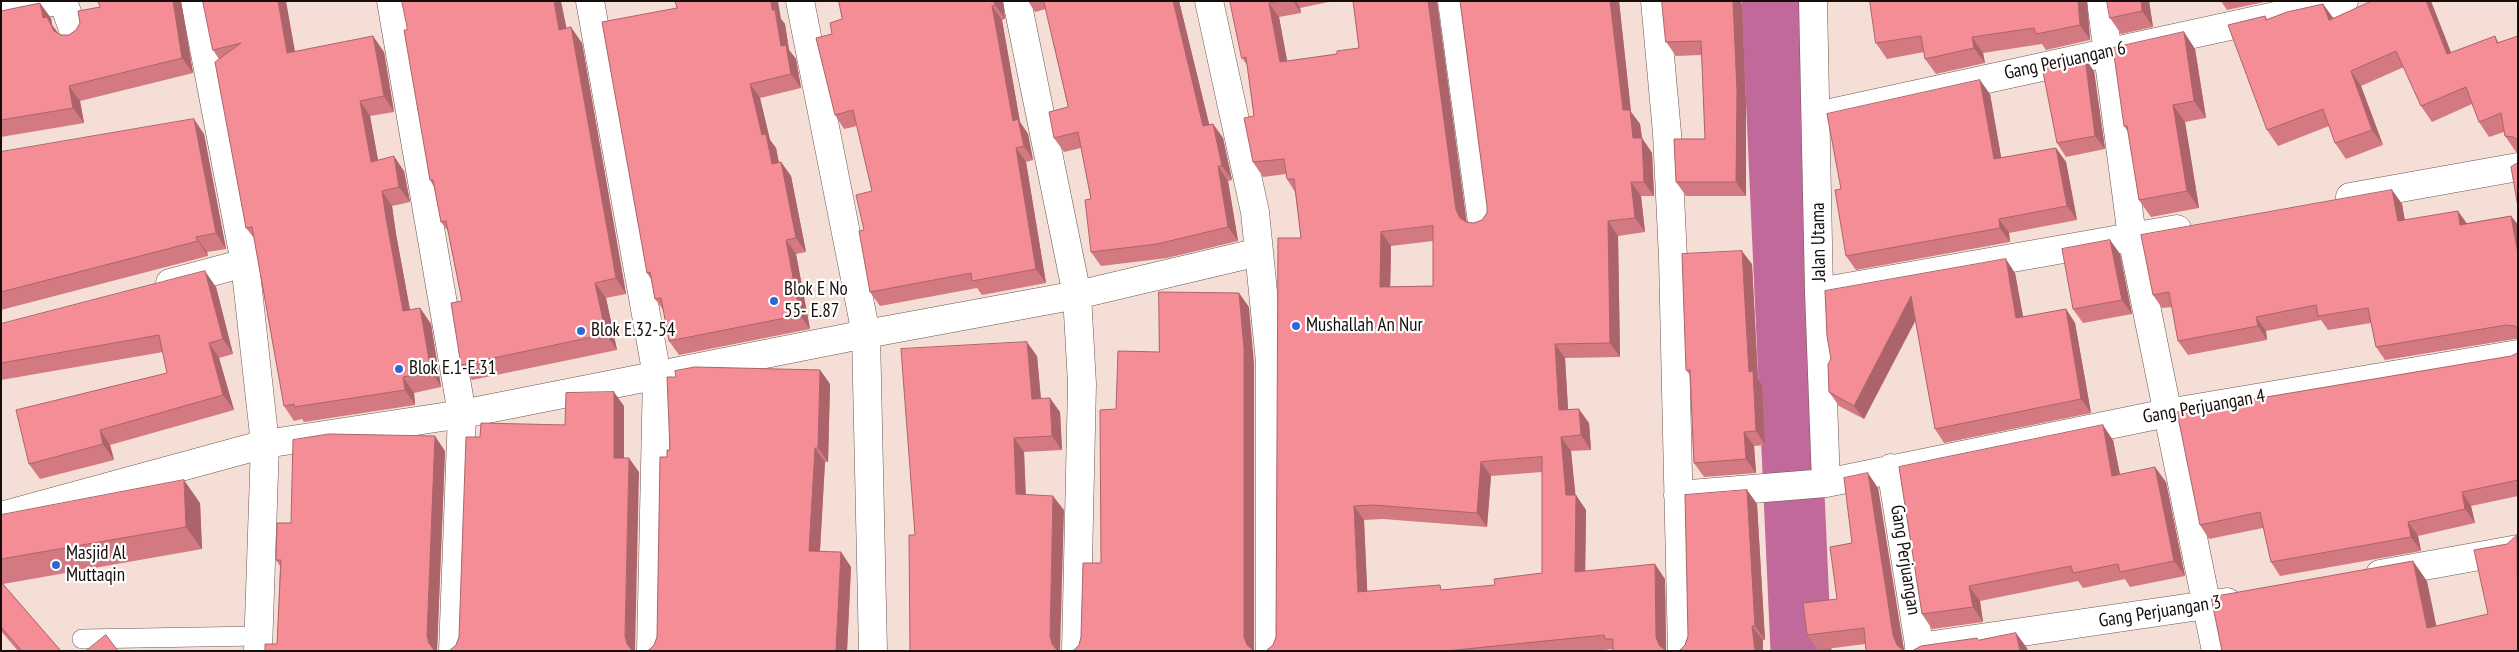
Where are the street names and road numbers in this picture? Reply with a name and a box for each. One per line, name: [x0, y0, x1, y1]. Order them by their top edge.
street label: Gang Perjuangan 6: [2002, 37, 2128, 85]
street label: Jalan Utama: [1807, 202, 1831, 282]
street label: Gang Perjuangan 4: [2141, 385, 2267, 429]
street label: Gang Perjuangan: [1885, 503, 1925, 617]
street label: Gang Perjuangan 3: [2097, 591, 2223, 633]

